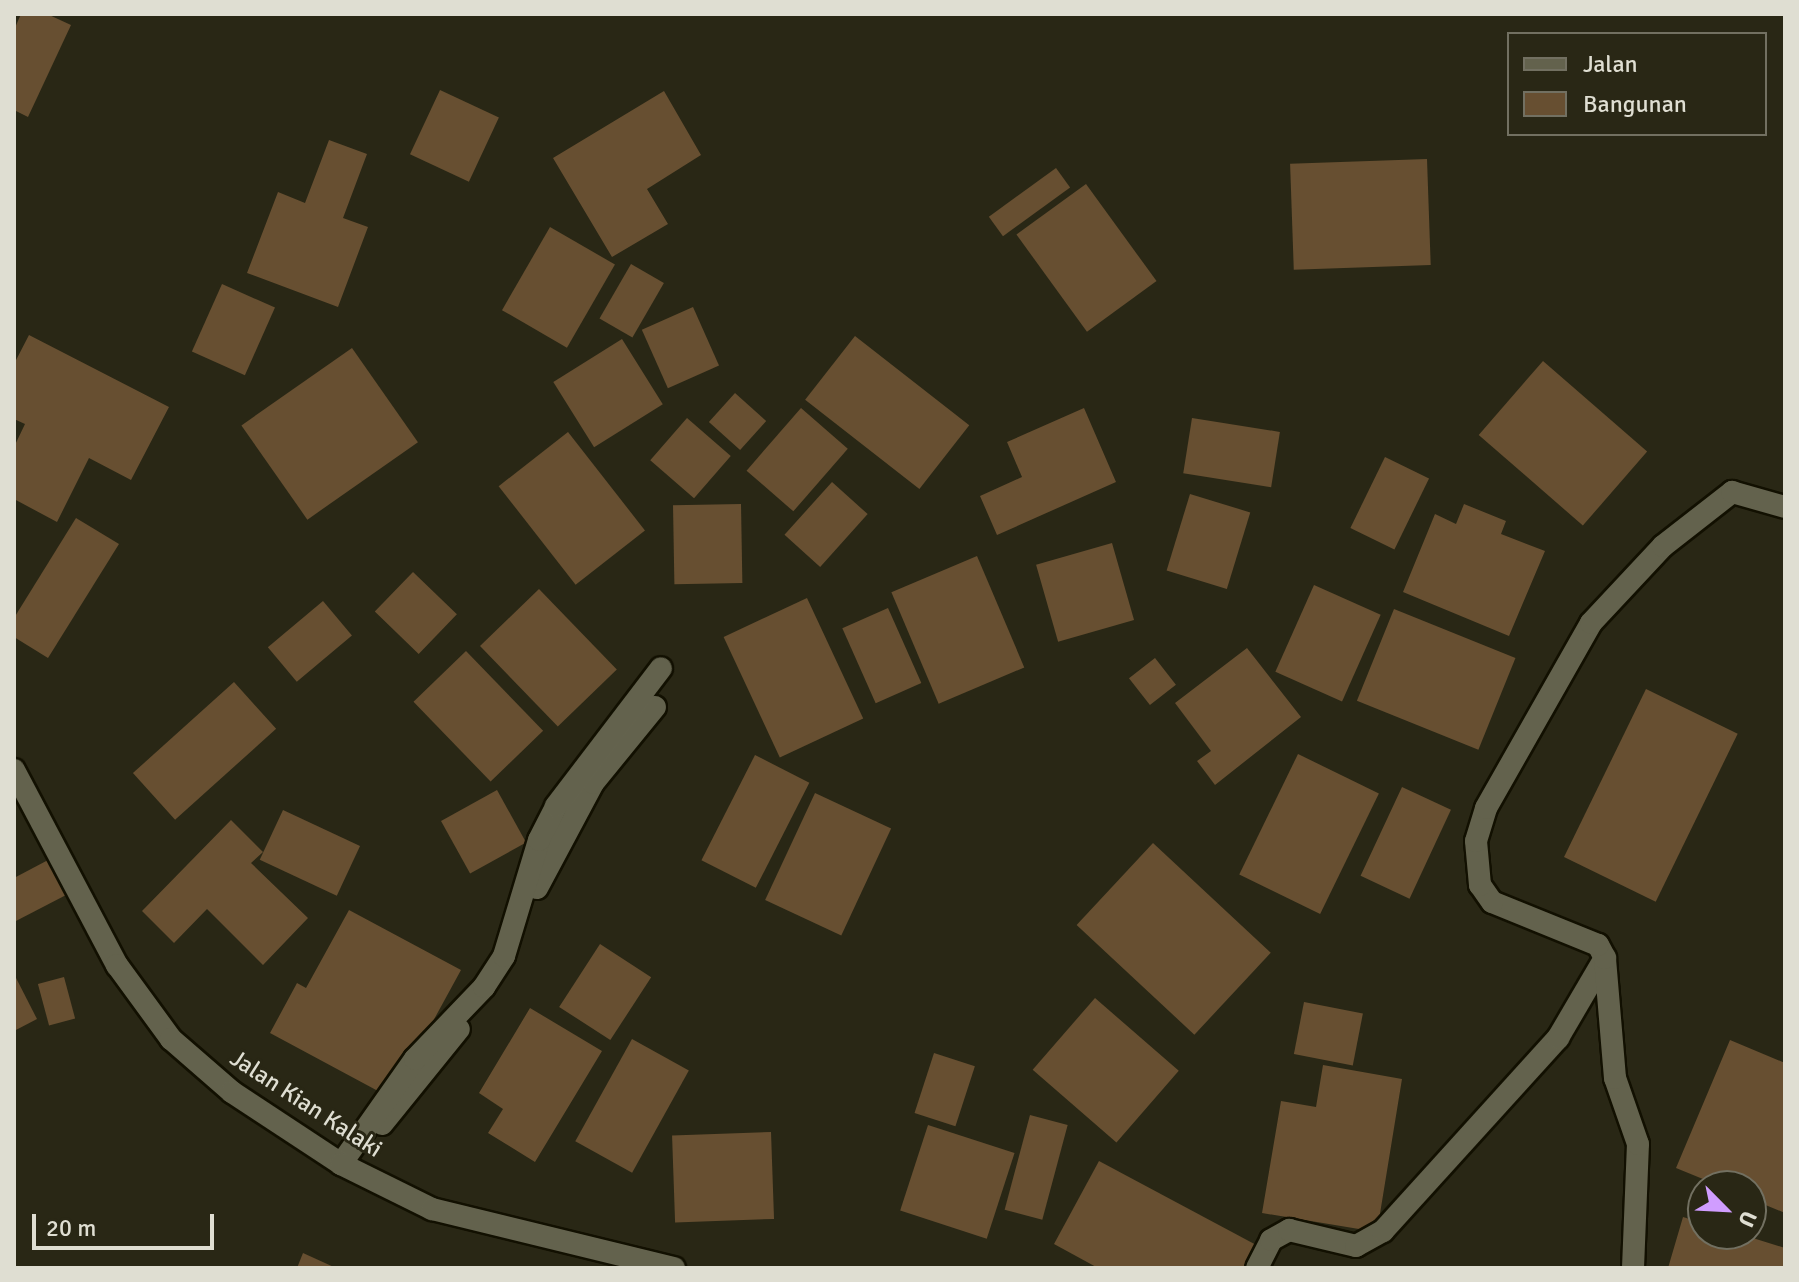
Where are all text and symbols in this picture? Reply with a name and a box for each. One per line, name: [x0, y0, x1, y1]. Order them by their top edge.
legend: [1507, 32, 1767, 136]
text: Jalan: [1583, 49, 1638, 79]
text: Bangunan: [1583, 89, 1687, 119]
street label: Jalan Kian Kalaki: [225, 1044, 387, 1164]
north arrow: [1687, 1170, 1767, 1250]
scale bar: [36, 1198, 218, 1248]
text: U: [1732, 1207, 1763, 1231]
text: 20 m: [46, 1213, 96, 1243]

